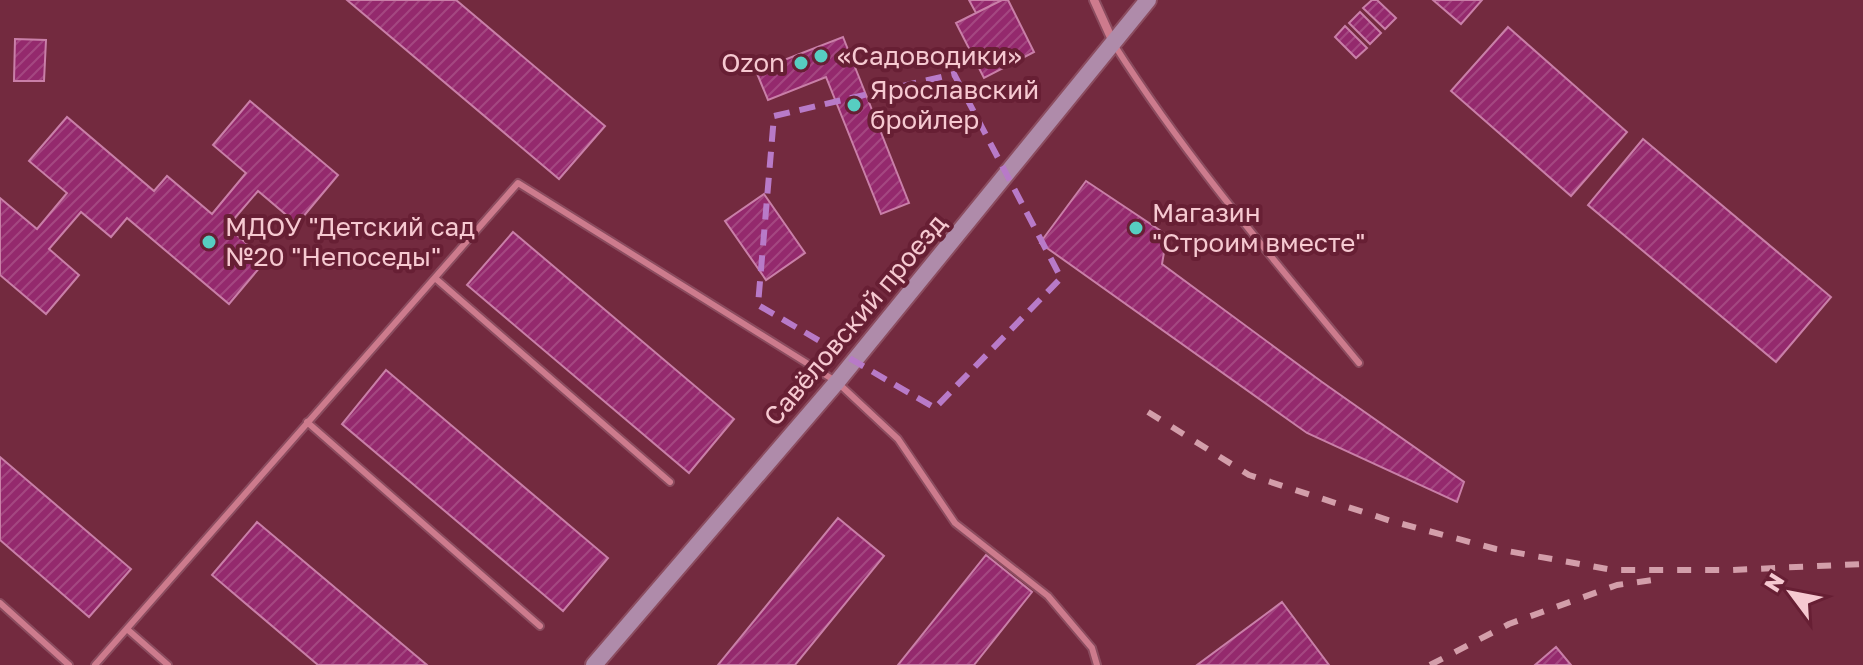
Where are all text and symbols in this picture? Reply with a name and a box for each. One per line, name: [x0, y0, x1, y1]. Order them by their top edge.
place label: «Садоводики»: [837, 40, 1022, 71]
place label: Ozon: [721, 47, 785, 78]
marker: «Садоводики»: [812, 47, 830, 65]
marker: Ozon: [792, 54, 810, 72]
place label: Ярославский бройлер: [870, 74, 1039, 135]
marker: Ярославский бройлер: [845, 96, 863, 114]
place label: Магазин "Строим вместе": [1152, 197, 1365, 258]
street label: Савёловский проезд: [757, 207, 952, 432]
place label: МДОУ "Детский сад №20 "Непоседы": [225, 211, 475, 272]
marker: Магазин "Строим вместе": [1127, 219, 1145, 237]
marker: МДОУ "Детский сад №20 "Непоседы": [200, 233, 218, 251]
north arrow: [1751, 553, 1831, 633]
text: N: [1758, 568, 1789, 596]

